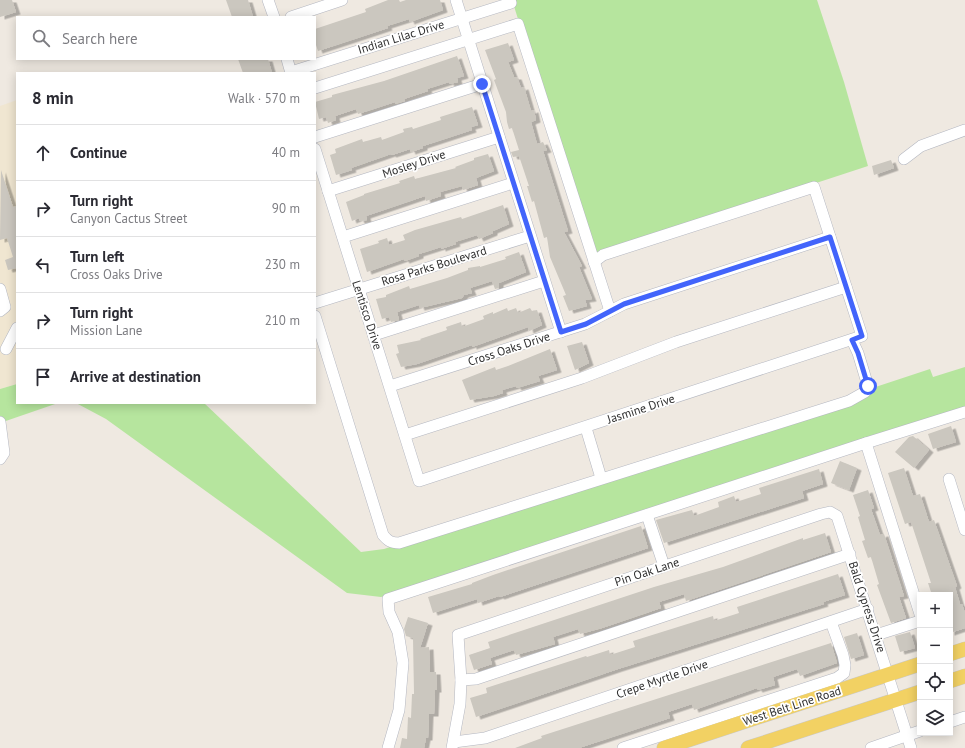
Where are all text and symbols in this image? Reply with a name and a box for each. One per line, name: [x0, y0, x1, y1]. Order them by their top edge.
search box: [16, 16, 316, 60]
street label: Indian Lilac Drive: [356, 16, 446, 57]
icon: search: [30, 27, 52, 49]
text: Search here: [62, 29, 138, 48]
route end: [473, 75, 491, 93]
text: 8 min: [32, 87, 73, 109]
text: Walk · 570 m: [228, 90, 300, 107]
icon: ahead: [32, 142, 54, 164]
text: Continue: [70, 143, 127, 162]
text: 40 m: [272, 144, 300, 161]
street label: Mosley Drive: [380, 146, 447, 181]
text: Turn right: [70, 191, 133, 210]
icon: right: [32, 198, 54, 220]
text: 90 m: [272, 200, 300, 217]
text: Canyon Cactus Street: [70, 210, 187, 227]
street label: Rosa Parks Boulevard: [380, 242, 488, 289]
text: Turn left: [70, 247, 124, 266]
icon: left: [32, 254, 54, 276]
text: 230 m: [265, 256, 300, 273]
text: Cross Oaks Drive: [70, 266, 163, 283]
street label: Lentisco Drive: [349, 278, 386, 351]
text: Turn right: [70, 303, 133, 322]
icon: right: [32, 310, 54, 332]
text: 210 m: [265, 312, 300, 329]
text: Mission Lane: [70, 322, 142, 339]
street label: Cross Oaks Drive: [466, 328, 552, 369]
icon: arrive: [32, 366, 54, 388]
text: Arrive at destination: [70, 367, 201, 386]
route start: [859, 377, 877, 395]
street label: Jasmine Drive: [604, 391, 677, 427]
street label: Pin Oak Lane: [613, 554, 681, 589]
street label: Bald Cypress Drive: [846, 559, 889, 654]
map controls: [917, 592, 953, 736]
button: +: [917, 592, 953, 628]
button: −: [917, 628, 953, 664]
street label: Crepe Myrtle Drive: [614, 656, 710, 701]
button: locate: [917, 664, 953, 700]
street label: West Belt Line Road: [741, 683, 843, 728]
button: layers: [917, 700, 953, 736]

